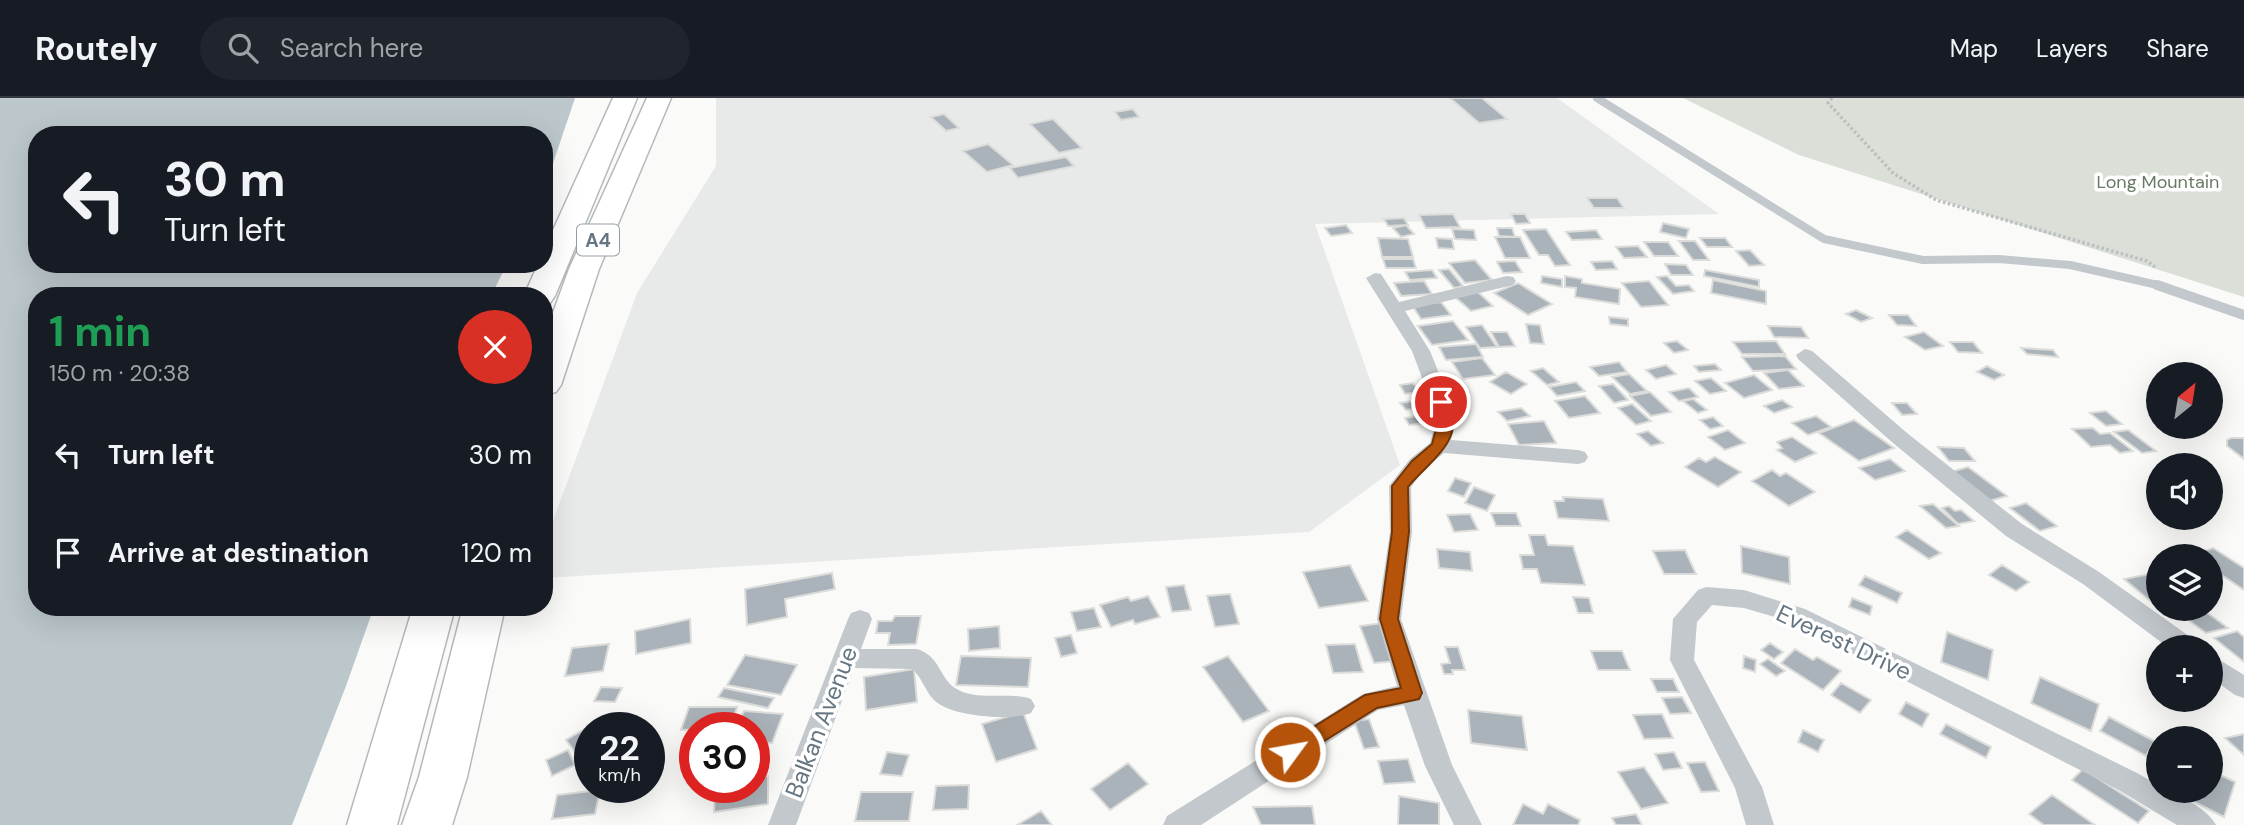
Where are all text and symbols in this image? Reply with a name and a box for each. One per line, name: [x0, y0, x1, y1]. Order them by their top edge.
search box: [200, 17, 690, 80]
text: Routely: [35, 27, 158, 70]
icon: search: [224, 29, 262, 67]
text: Search here: [280, 31, 423, 65]
text: Map: [1950, 33, 1998, 64]
text: Layers: [2036, 33, 2108, 64]
text: Share: [2146, 33, 2209, 64]
text: 30 m: [164, 147, 286, 211]
icon: left: [49, 154, 140, 245]
park label: Long Mountain: [2097, 170, 2219, 194]
text: Turn left: [164, 209, 286, 251]
road number: A4: [577, 224, 619, 256]
text: 1 min: [49, 304, 151, 359]
button: close: [458, 310, 532, 384]
text: 150 m · 20:38: [49, 358, 190, 388]
north arrow: [2146, 362, 2222, 439]
map controls: [2146, 362, 2223, 803]
pin: [1411, 372, 1471, 432]
icon: arrive: [1422, 383, 1460, 421]
icon: left: [49, 436, 87, 474]
text: Turn left: [108, 438, 215, 472]
text: 30 m: [469, 438, 532, 472]
button: sound: [2146, 453, 2223, 530]
icon: arrive: [49, 534, 87, 572]
text: Arrive at destination: [108, 536, 369, 570]
text: 120 m: [461, 536, 532, 570]
button: layers: [2146, 544, 2223, 621]
street label: Everest Drive: [1772, 597, 1916, 687]
button: +: [2146, 635, 2223, 712]
street label: Balkan Avenue: [778, 642, 864, 802]
speed limit sign: 30: [679, 712, 770, 803]
position arrow: [1253, 715, 1327, 789]
text: 22: [599, 725, 640, 771]
button: −: [2146, 726, 2223, 803]
text: km/h: [598, 763, 641, 787]

